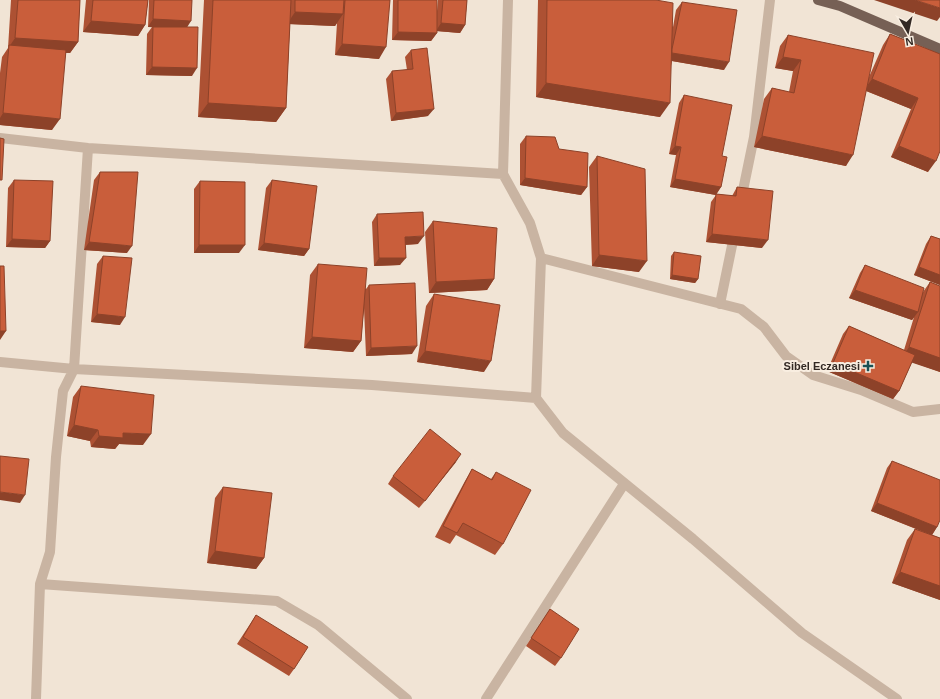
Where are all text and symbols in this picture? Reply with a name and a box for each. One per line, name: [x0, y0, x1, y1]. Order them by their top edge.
north arrow: [888, 12, 928, 52]
text: N: [905, 35, 914, 48]
place label: Sibel Eczanesi: [784, 360, 860, 372]
marker: Sibel Eczanesi: [863, 361, 873, 371]

